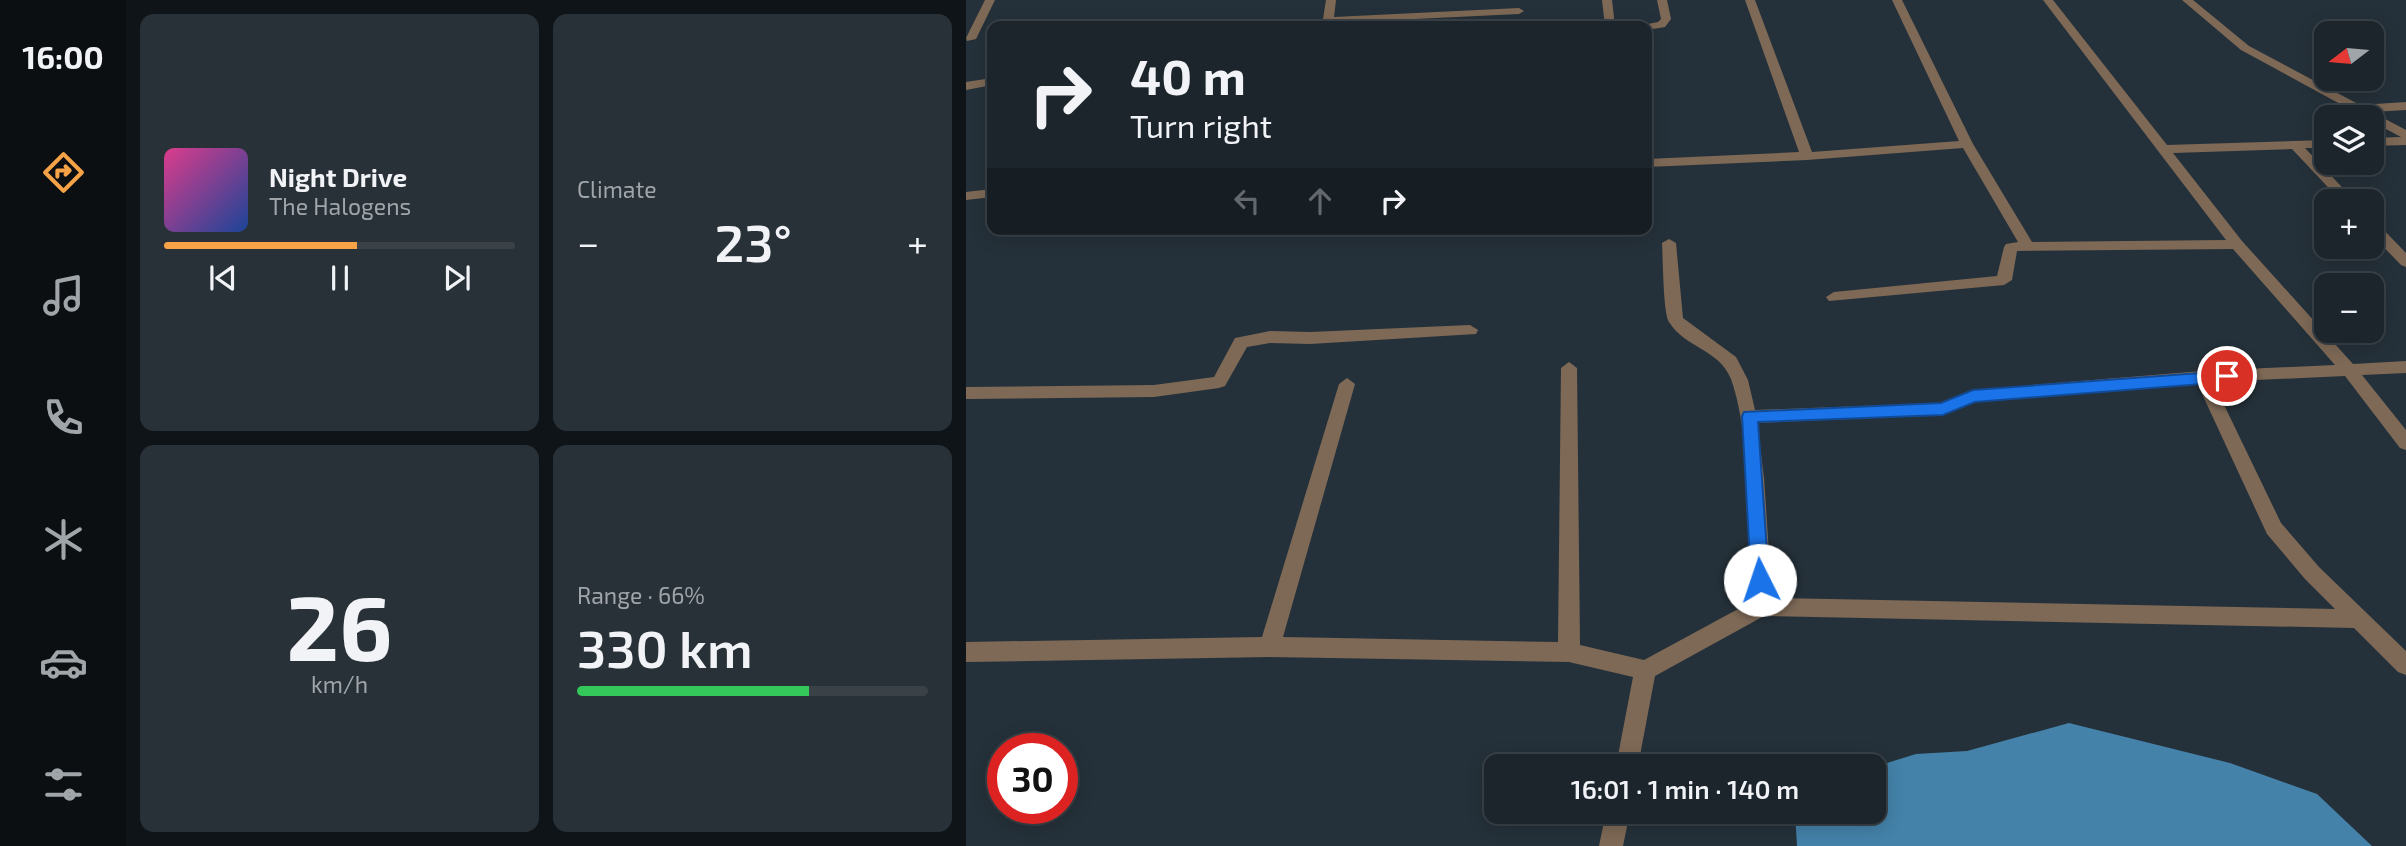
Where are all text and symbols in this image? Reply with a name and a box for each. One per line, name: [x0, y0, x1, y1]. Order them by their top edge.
north arrow: [2314, 21, 2384, 91]
map controls: [2314, 21, 2384, 343]
text: 16:00: [22, 37, 104, 75]
text: 40 m: [1130, 46, 1246, 105]
icon: right: [1015, 49, 1106, 140]
button: layers: [2314, 105, 2384, 175]
text: Turn right: [1130, 106, 1272, 144]
icon: directions: [39, 148, 88, 197]
text: Night Drive: [269, 161, 407, 192]
text: Climate: [577, 175, 657, 203]
icon: left: [1228, 182, 1266, 220]
icon: ahead: [1301, 182, 1339, 220]
icon: right: [1374, 182, 1412, 220]
button: +: [2314, 189, 2384, 259]
text: The Halogens: [269, 192, 411, 220]
text: 23°: [714, 210, 792, 272]
text: −: [577, 219, 599, 265]
text: +: [907, 219, 928, 265]
icon: previous: [204, 259, 242, 297]
icon: pause: [321, 259, 359, 297]
icon: next: [438, 259, 476, 297]
icon: music: [39, 271, 88, 320]
button: −: [2314, 273, 2384, 343]
pin: [2197, 346, 2257, 406]
icon: arrive: [2208, 357, 2246, 395]
icon: phone: [39, 393, 88, 442]
icon: climate: [39, 515, 88, 564]
position arrow: [1723, 543, 1797, 617]
text: 26: [286, 570, 393, 679]
text: Range · 66%: [577, 581, 705, 609]
text: 330 km: [577, 616, 753, 678]
icon: car: [39, 638, 88, 687]
text: km/h: [311, 670, 368, 698]
speed limit sign: 30: [987, 733, 1078, 824]
icon: filters: [39, 760, 88, 809]
text: 16:01 · 1 min · 140 m: [1571, 773, 1799, 804]

